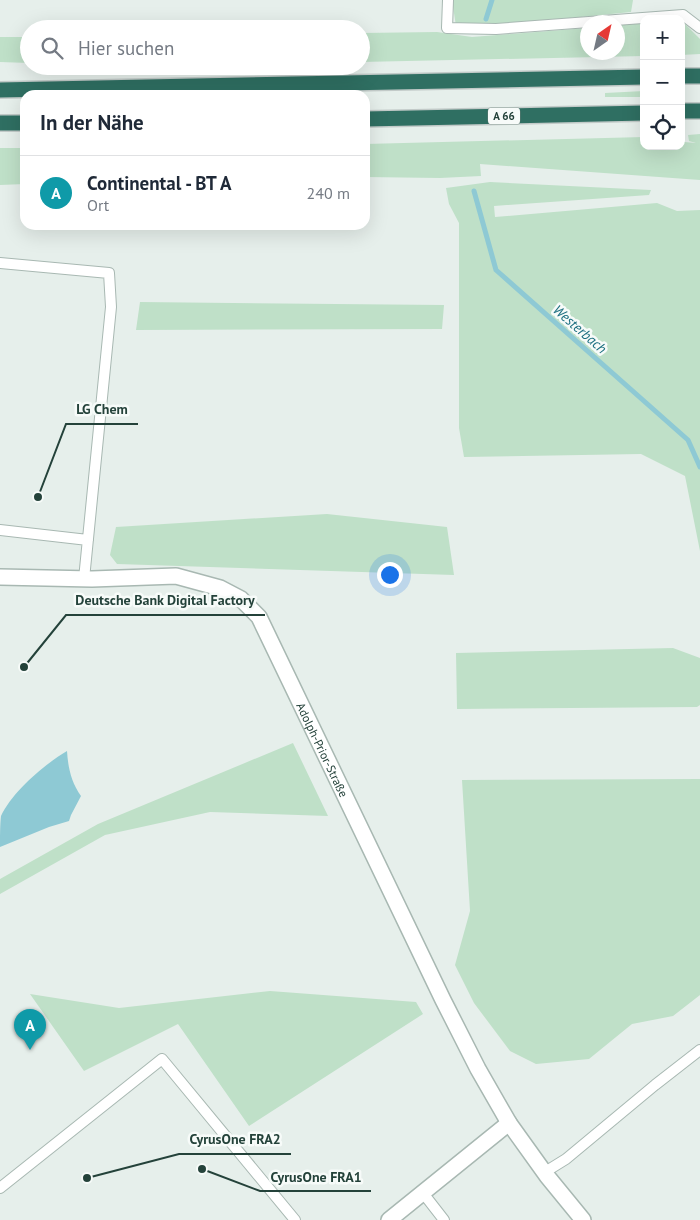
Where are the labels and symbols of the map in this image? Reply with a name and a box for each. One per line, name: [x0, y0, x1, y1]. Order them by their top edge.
north arrow: [580, 15, 625, 60]
road number: A 66: [488, 108, 520, 124]
water label: Westerbach: [549, 301, 611, 357]
callout: LG Chem: [66, 395, 138, 424]
text: LG Chem: [76, 400, 128, 418]
your location: [377, 562, 403, 588]
callout: Deutsche Bank Digital Factory: [66, 586, 265, 615]
text: Deutsche Bank Digital Factory: [75, 591, 255, 609]
street label: Adolph-Prior-Straße: [294, 700, 352, 799]
pin: A: [14, 1009, 46, 1050]
callout: CyrusOne FRA2: [179, 1125, 291, 1154]
text: CyrusOne FRA2: [189, 1130, 281, 1148]
callout: CyrusOne FRA1: [260, 1162, 371, 1191]
text: CyrusOne FRA1: [270, 1168, 362, 1186]

